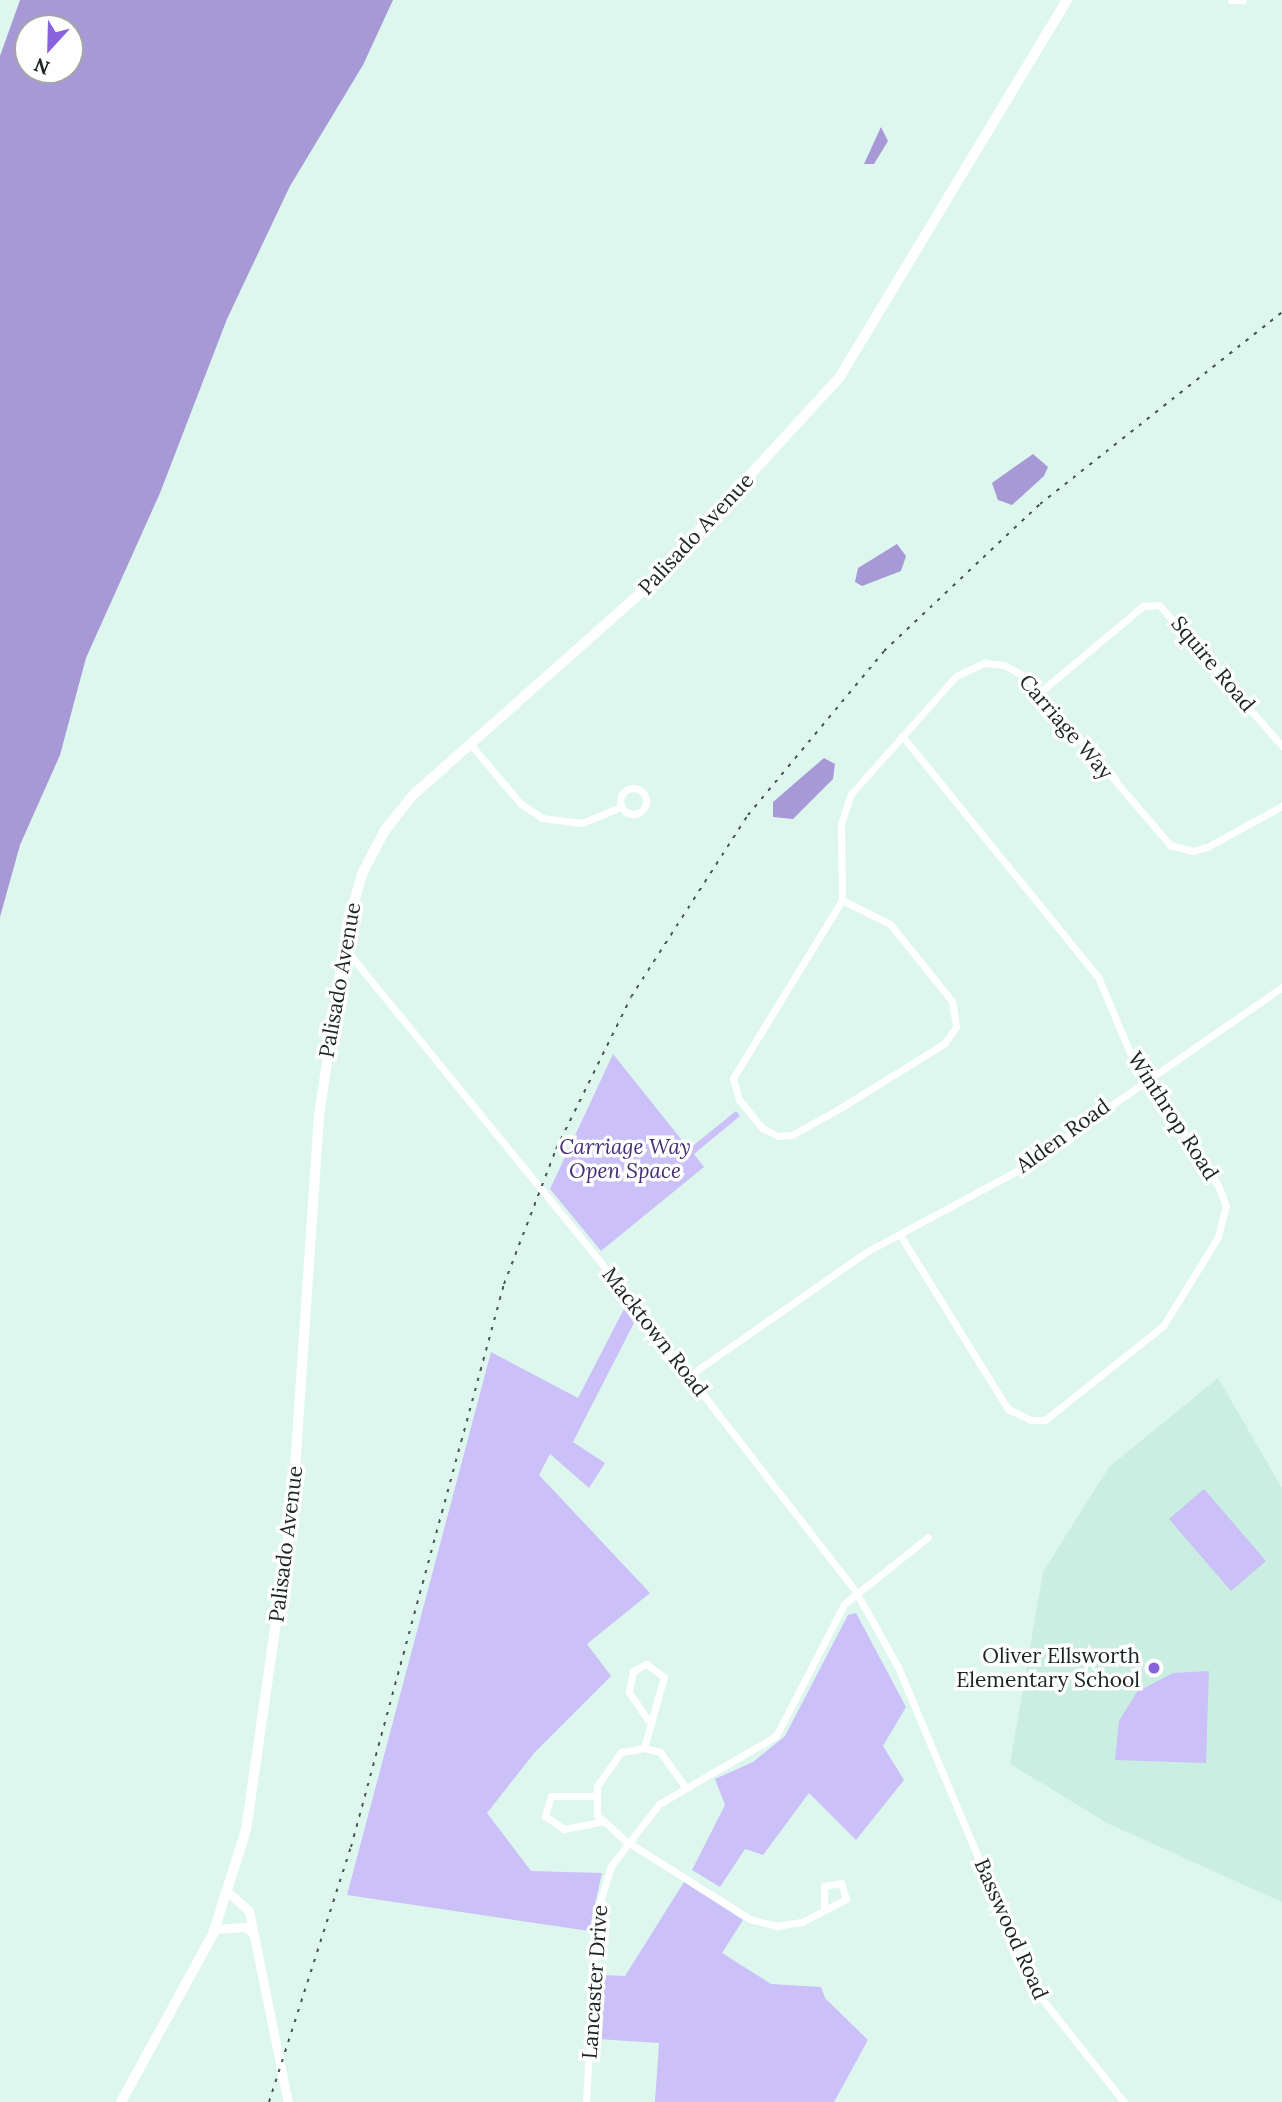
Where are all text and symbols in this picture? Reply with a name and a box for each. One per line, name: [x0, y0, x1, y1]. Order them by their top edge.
north arrow: [14, 14, 84, 84]
text: N: [31, 53, 53, 80]
street label: Palisado Avenue: [633, 468, 759, 600]
street label: Squire Road: [1166, 611, 1260, 717]
street label: Carriage Way: [1014, 669, 1118, 785]
street label: Palisado Avenue: [314, 900, 366, 1060]
street label: Winthrop Road: [1122, 1047, 1224, 1185]
street label: Alden Road: [1011, 1094, 1115, 1178]
park label: Carriage Way Open Space: [559, 1134, 691, 1184]
street label: Macktown Road: [597, 1263, 713, 1401]
street label: Palisado Avenue: [264, 1464, 308, 1624]
place label: Oliver Ellsworth Elementary School: [956, 1643, 1140, 1693]
marker: Oliver Ellsworth Elementary School: [1146, 1660, 1162, 1676]
street label: Basswood Road: [969, 1855, 1053, 2003]
street label: Lancaster Drive: [577, 1904, 613, 2060]

